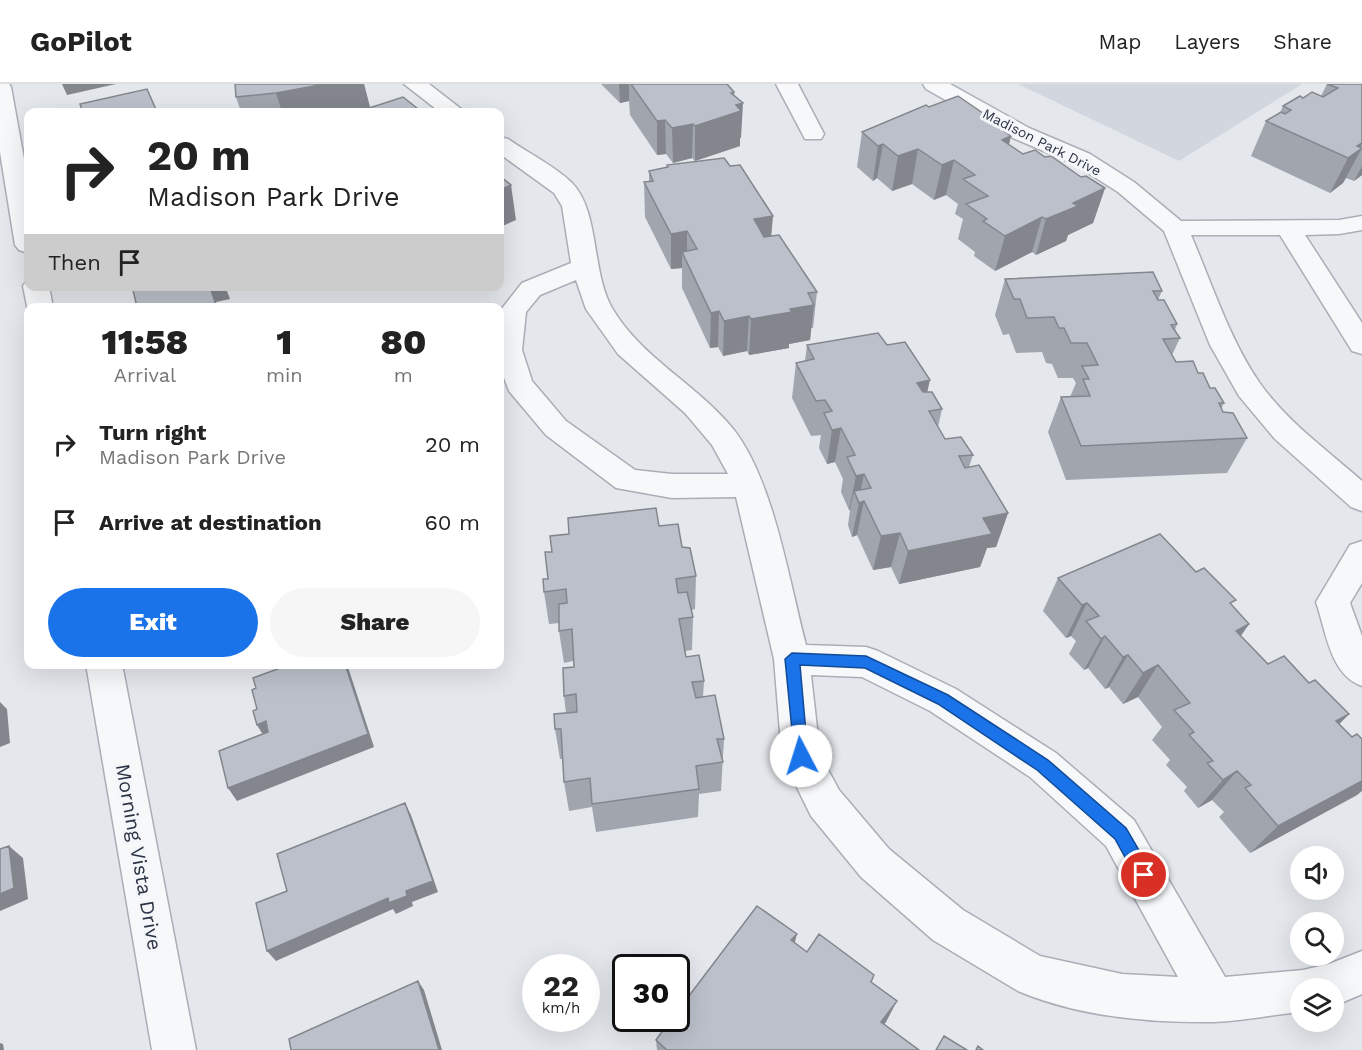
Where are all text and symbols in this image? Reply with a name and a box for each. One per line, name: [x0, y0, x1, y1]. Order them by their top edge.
text: GoPilot: [30, 25, 132, 58]
text: Map: [1098, 29, 1141, 54]
text: Layers: [1174, 29, 1240, 54]
text: Share: [1273, 29, 1332, 54]
street label: Madison Park Drive: [980, 105, 1104, 179]
text: 20 m: [147, 131, 251, 180]
icon: right: [48, 132, 126, 210]
text: Madison Park Drive: [147, 181, 399, 213]
icon: arrive: [113, 246, 146, 279]
text: Then: [48, 250, 101, 275]
text: 11:58: [102, 321, 188, 363]
text: 1: [276, 321, 292, 363]
text: 80: [380, 321, 426, 363]
text: Arrival: [114, 363, 176, 387]
text: min: [266, 363, 303, 387]
text: m: [394, 363, 413, 387]
text: Turn right: [99, 420, 206, 445]
icon: right: [48, 428, 81, 461]
text: 20 m: [425, 432, 480, 457]
text: Madison Park Drive: [99, 445, 286, 469]
icon: arrive: [48, 506, 81, 539]
text: Arrive at destination: [99, 510, 322, 535]
text: 60 m: [424, 510, 480, 535]
button: Exit: [48, 588, 258, 657]
button: Share: [270, 588, 480, 657]
position arrow: [769, 724, 833, 788]
street label: Morning Vista Drive: [111, 762, 167, 952]
map controls: [1290, 846, 1344, 1032]
button: sound: [1290, 846, 1344, 900]
pin: [1118, 849, 1169, 900]
icon: arrive: [1127, 858, 1160, 891]
button: search: [1290, 912, 1344, 966]
speed limit sign: 30: [612, 954, 690, 1032]
text: 22: [543, 968, 579, 1003]
button: layers: [1290, 978, 1344, 1032]
text: km/h: [542, 999, 580, 1017]

